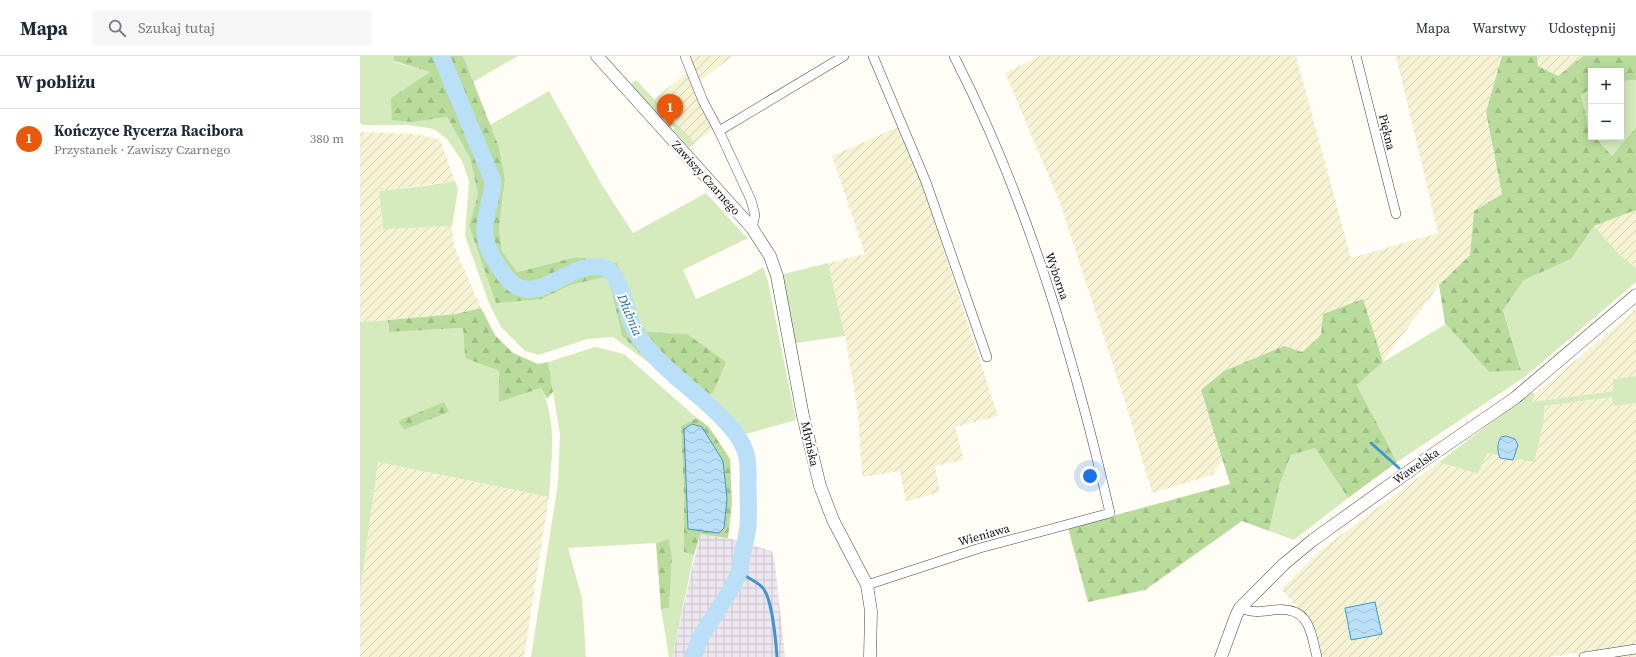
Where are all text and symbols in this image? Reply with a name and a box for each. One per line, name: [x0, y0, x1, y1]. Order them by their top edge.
search box: [92, 10, 372, 46]
text: Mapa: [20, 15, 68, 41]
icon: search: [106, 17, 128, 39]
text: Szukaj tutaj: [138, 17, 215, 38]
text: Mapa: [1416, 18, 1450, 38]
text: Warstwy: [1472, 18, 1526, 38]
text: Udostępnij: [1548, 18, 1616, 38]
map controls: [1588, 68, 1624, 140]
button: +: [1588, 68, 1624, 104]
text: W pobliżu: [16, 70, 95, 94]
pin: 1: [657, 94, 683, 127]
button: −: [1588, 104, 1624, 140]
street label: Piękna: [1375, 112, 1399, 153]
text: Kończyce Rycerza Racibora: [54, 120, 244, 141]
text: 1: [25, 130, 33, 147]
text: 380 m: [310, 130, 344, 147]
street label: Zawiszy Czarnego: [668, 137, 744, 219]
text: Przystanek · Zawiszy Czarnego: [54, 141, 230, 158]
street label: Wyborna: [1041, 250, 1073, 303]
water label: Dłubnia: [613, 290, 647, 339]
street label: Młyńska: [797, 420, 823, 469]
street label: Wawelska: [1390, 444, 1443, 488]
your location: [1080, 466, 1100, 486]
street label: Wieniawa: [956, 520, 1012, 550]

